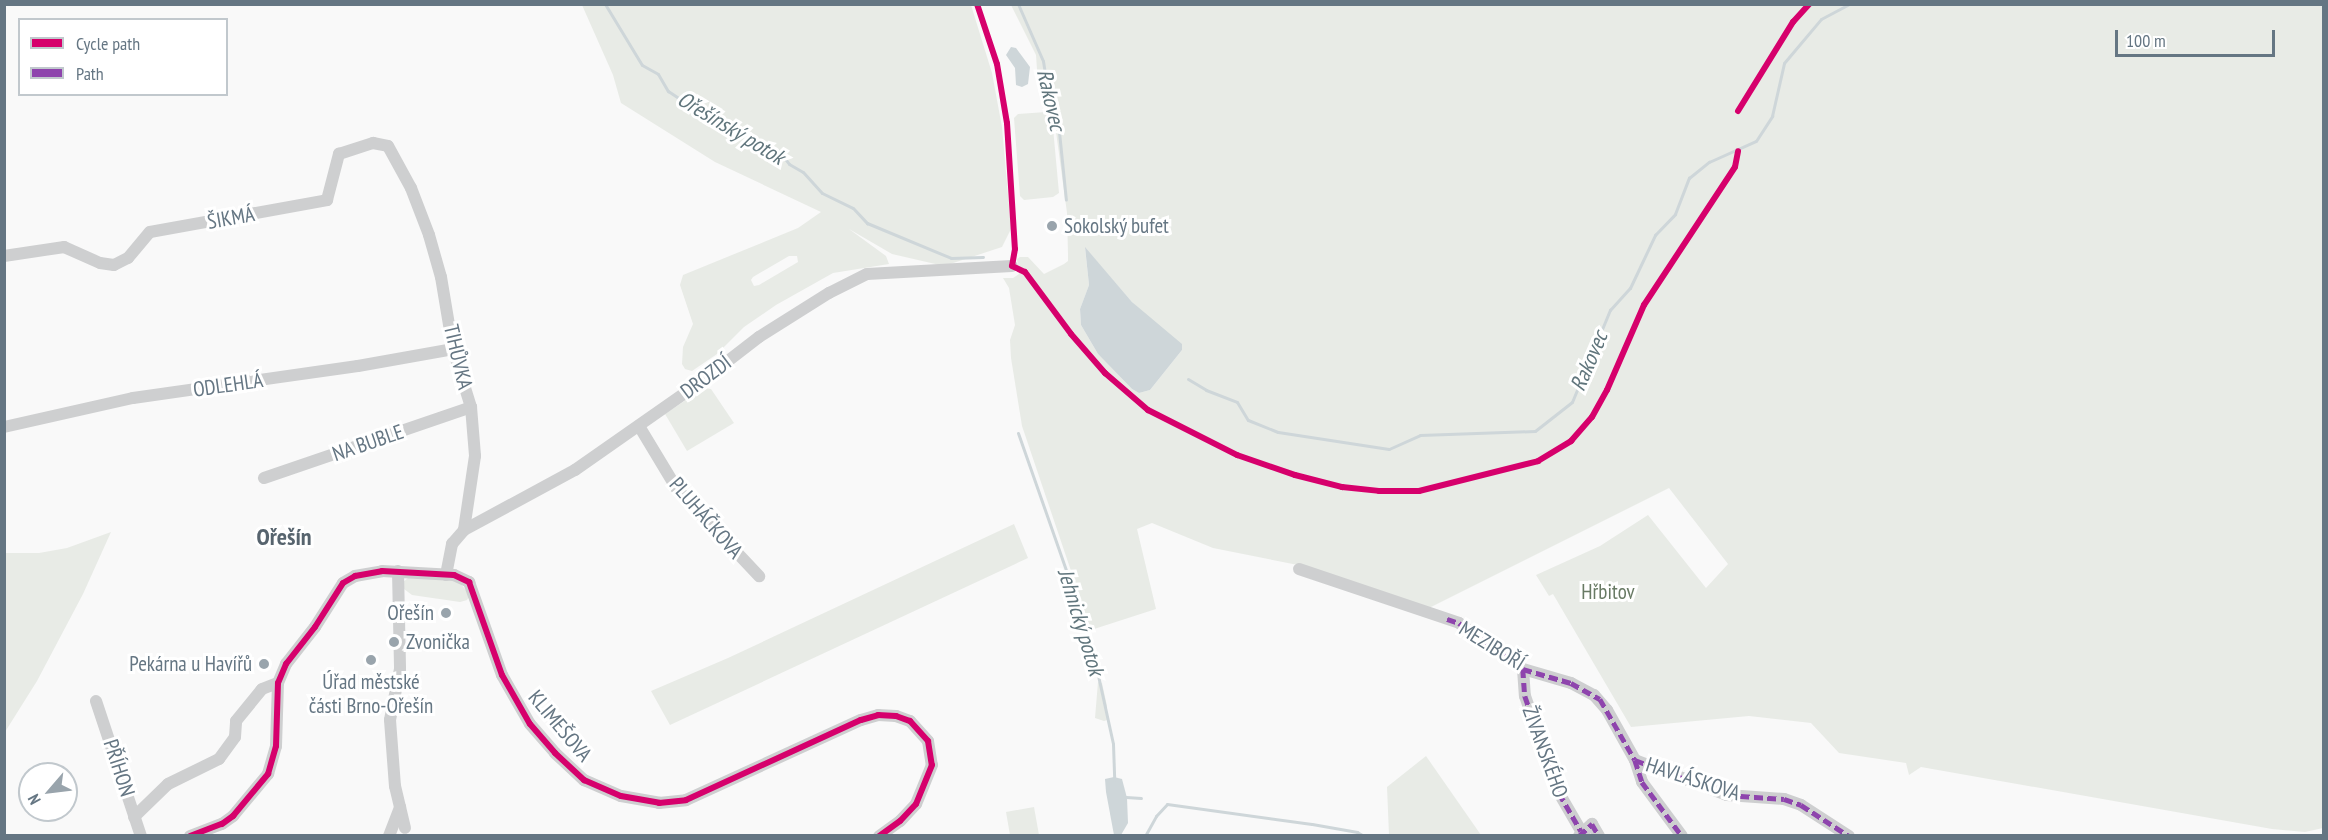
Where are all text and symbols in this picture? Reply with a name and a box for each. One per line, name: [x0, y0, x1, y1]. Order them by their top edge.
legend: [18, 18, 228, 96]
scale bar: [2118, 18, 2278, 56]
text: 100 m: [2126, 29, 2166, 52]
text: Cycle path: [76, 32, 140, 55]
text: Path: [76, 62, 104, 85]
water label: Rakovec: [1031, 67, 1071, 133]
water label: Ořešínský potok: [672, 86, 790, 170]
street label: ŠIKMÁ: [205, 201, 257, 235]
place label: Sokolský bufet: [1064, 213, 1169, 239]
marker: Sokolský bufet: [1045, 219, 1059, 233]
street label: TIHŮVKA: [438, 322, 478, 392]
water label: Rakovec: [1565, 327, 1613, 395]
street label: DROZDÍ: [676, 350, 736, 404]
street label: ODLEHLÁ: [191, 368, 265, 402]
street label: NA BUBLE: [329, 419, 407, 467]
street label: PLUHÁČKOVA: [664, 472, 748, 564]
district label: Ořešín: [256, 523, 312, 551]
water label: Jehnický potok: [1052, 565, 1110, 679]
park label: Hřbitov: [1581, 579, 1635, 605]
place label: Ořešín: [387, 600, 434, 626]
marker: Ořešín: [439, 606, 453, 620]
street label: MEZIBOŘÍ: [1454, 616, 1530, 676]
place label: Zvonička: [406, 629, 470, 655]
marker: Zvonička: [387, 635, 401, 649]
place label: Pekárna u Havířů: [129, 651, 252, 677]
marker: Úřad městské části Brno-Ořešín: [364, 653, 378, 667]
marker: Pekárna u Havířů: [257, 657, 271, 671]
place label: Úřad městské části Brno-Ořešín: [309, 669, 433, 719]
street label: KLIMEŠOVA: [523, 685, 597, 767]
street label: ŽIVANSKÉHO: [1517, 703, 1573, 801]
street label: PŘÍHON: [98, 736, 140, 800]
street label: HAVLÁSKOVA: [1643, 752, 1743, 806]
north arrow: [18, 762, 78, 822]
text: N: [23, 791, 45, 808]

